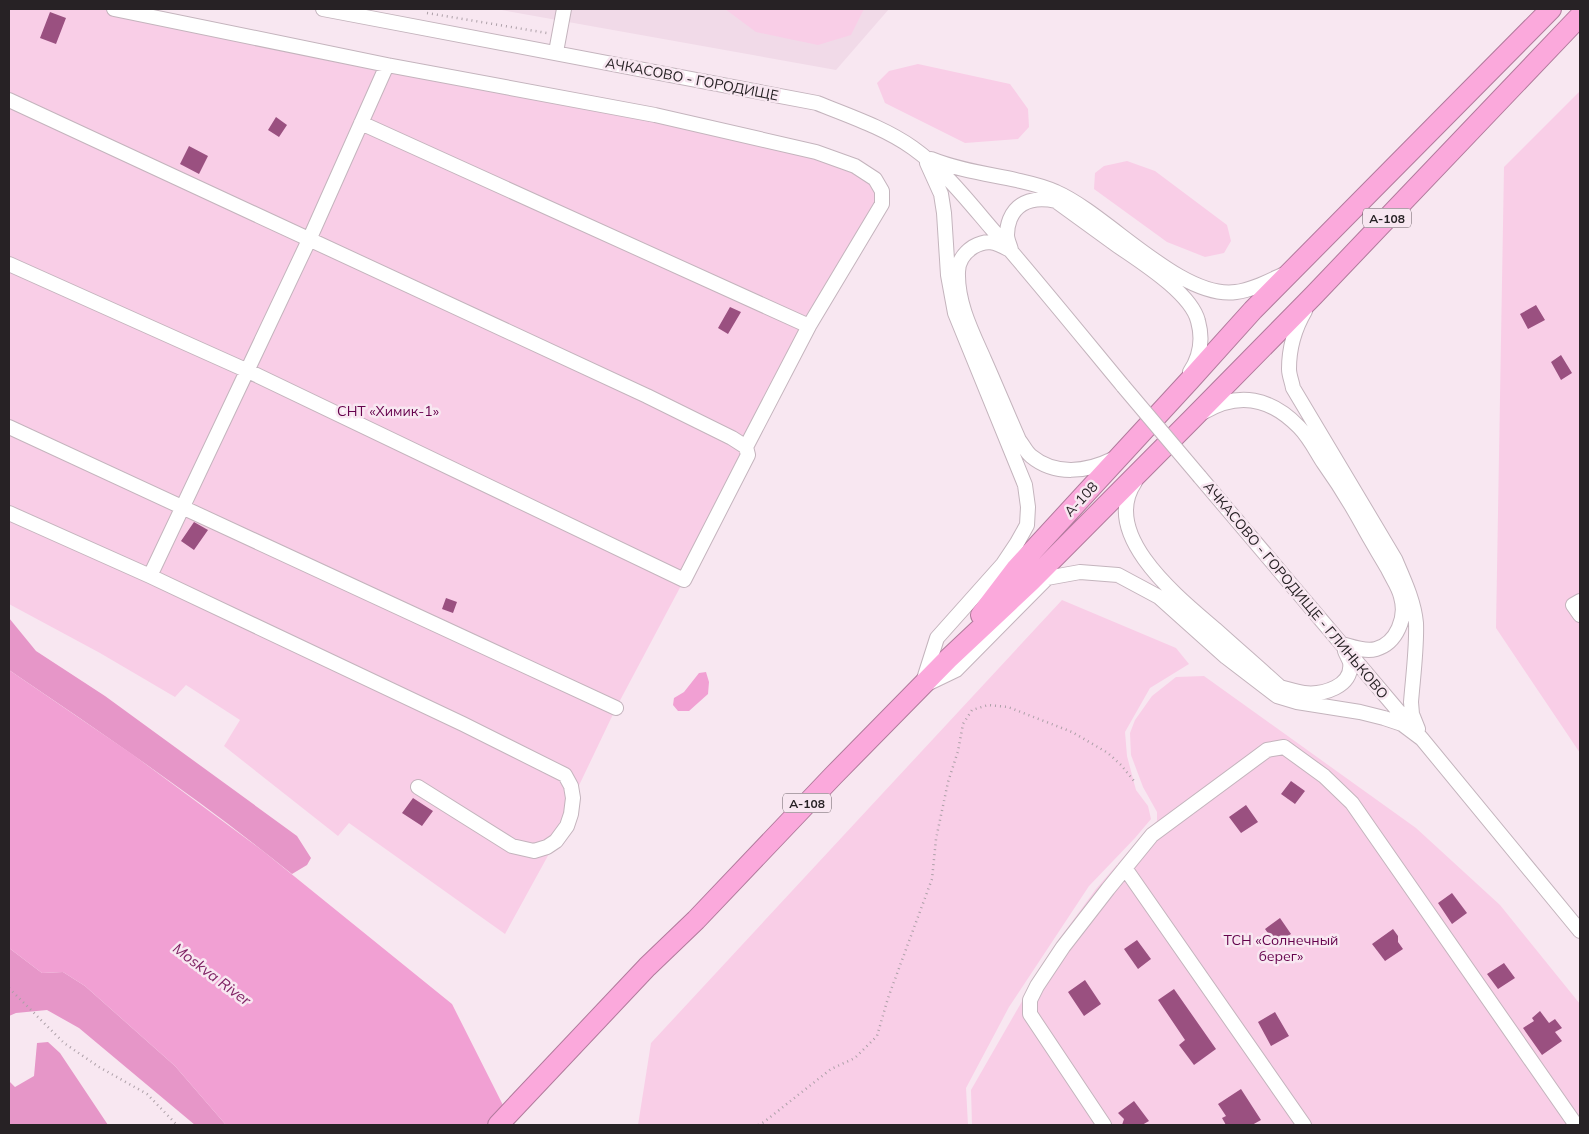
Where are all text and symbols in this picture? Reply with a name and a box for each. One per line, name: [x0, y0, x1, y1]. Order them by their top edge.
street label: АЧКАСОВО - ГОРОДИЩЕ: [604, 53, 780, 105]
road number: А-108: [1363, 208, 1411, 228]
park label: СНТ «Химик-1»: [337, 402, 439, 420]
street label: А-108: [1060, 478, 1102, 520]
street label: АЧКАСОВО - ГОРОДИЩЕ - ГЛИНЬКОВО: [1200, 478, 1392, 702]
road number: А-108: [783, 794, 831, 812]
park label: ТСН «Солнечный берег»: [1224, 931, 1338, 965]
water label: Moskva River: [169, 939, 255, 1010]

